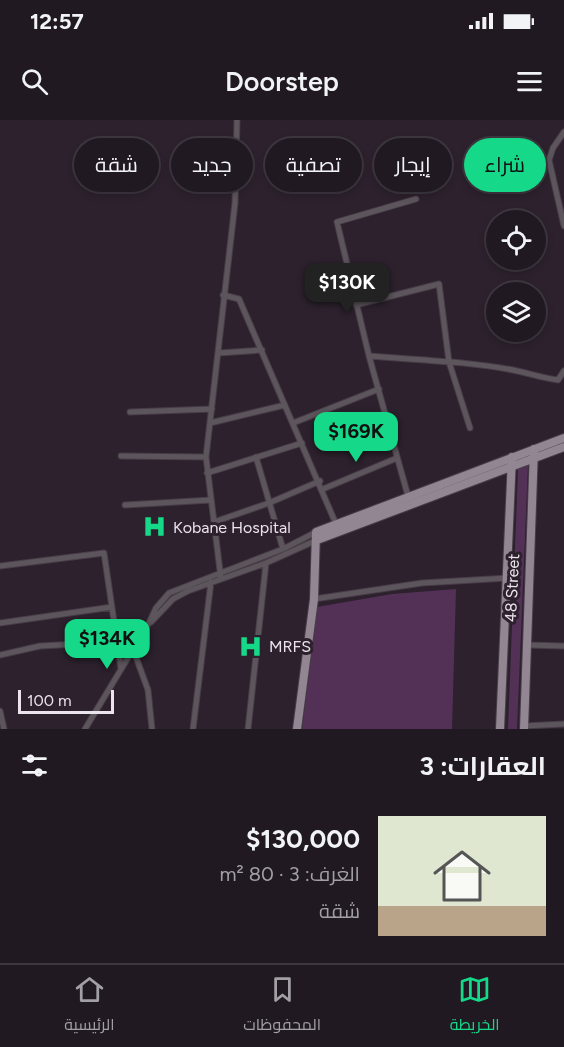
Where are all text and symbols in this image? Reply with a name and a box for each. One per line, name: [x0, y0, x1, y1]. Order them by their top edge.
text: 12:57: [30, 8, 84, 35]
icon: search: [18, 65, 51, 98]
text: Doorstep: [225, 65, 339, 98]
icon: menu: [513, 65, 546, 98]
chip: شقة: [74, 138, 159, 192]
chip: جديد: [171, 138, 253, 192]
chip: تصفية: [265, 138, 362, 192]
chip: إيجار: [374, 138, 452, 192]
chip: شراء: [464, 138, 546, 192]
map controls: [486, 210, 546, 342]
button: locate: [486, 210, 546, 270]
pin: $130K: [305, 263, 389, 314]
text: $130K: [319, 270, 375, 294]
button: layers: [486, 282, 546, 342]
pin: $169K: [314, 412, 398, 463]
text: $169K: [328, 419, 384, 443]
hospital icon: Kobane Hospital: [142, 514, 168, 540]
place label: Kobane Hospital: [173, 518, 291, 537]
street label: 48 Street: [501, 553, 523, 623]
pin: $134K: [65, 619, 149, 670]
text: $134K: [79, 626, 135, 650]
hospital icon: MRFS: [238, 633, 264, 659]
place label: MRFS: [269, 637, 311, 656]
scale bar: [18, 687, 114, 714]
text: 100 m: [27, 691, 72, 710]
icon: filters: [18, 749, 51, 782]
text: العقارات: 3: [419, 750, 546, 782]
text: $130,000: [246, 823, 360, 855]
icon: home: [426, 840, 498, 912]
text: الغرف: 3 · 80 m²: [220, 862, 360, 886]
text: شقة: [319, 899, 360, 923]
tab: الرئيسية: [64, 973, 115, 1039]
tab: المحفوظات: [243, 973, 321, 1039]
tab: الخريطة: [450, 973, 500, 1039]

